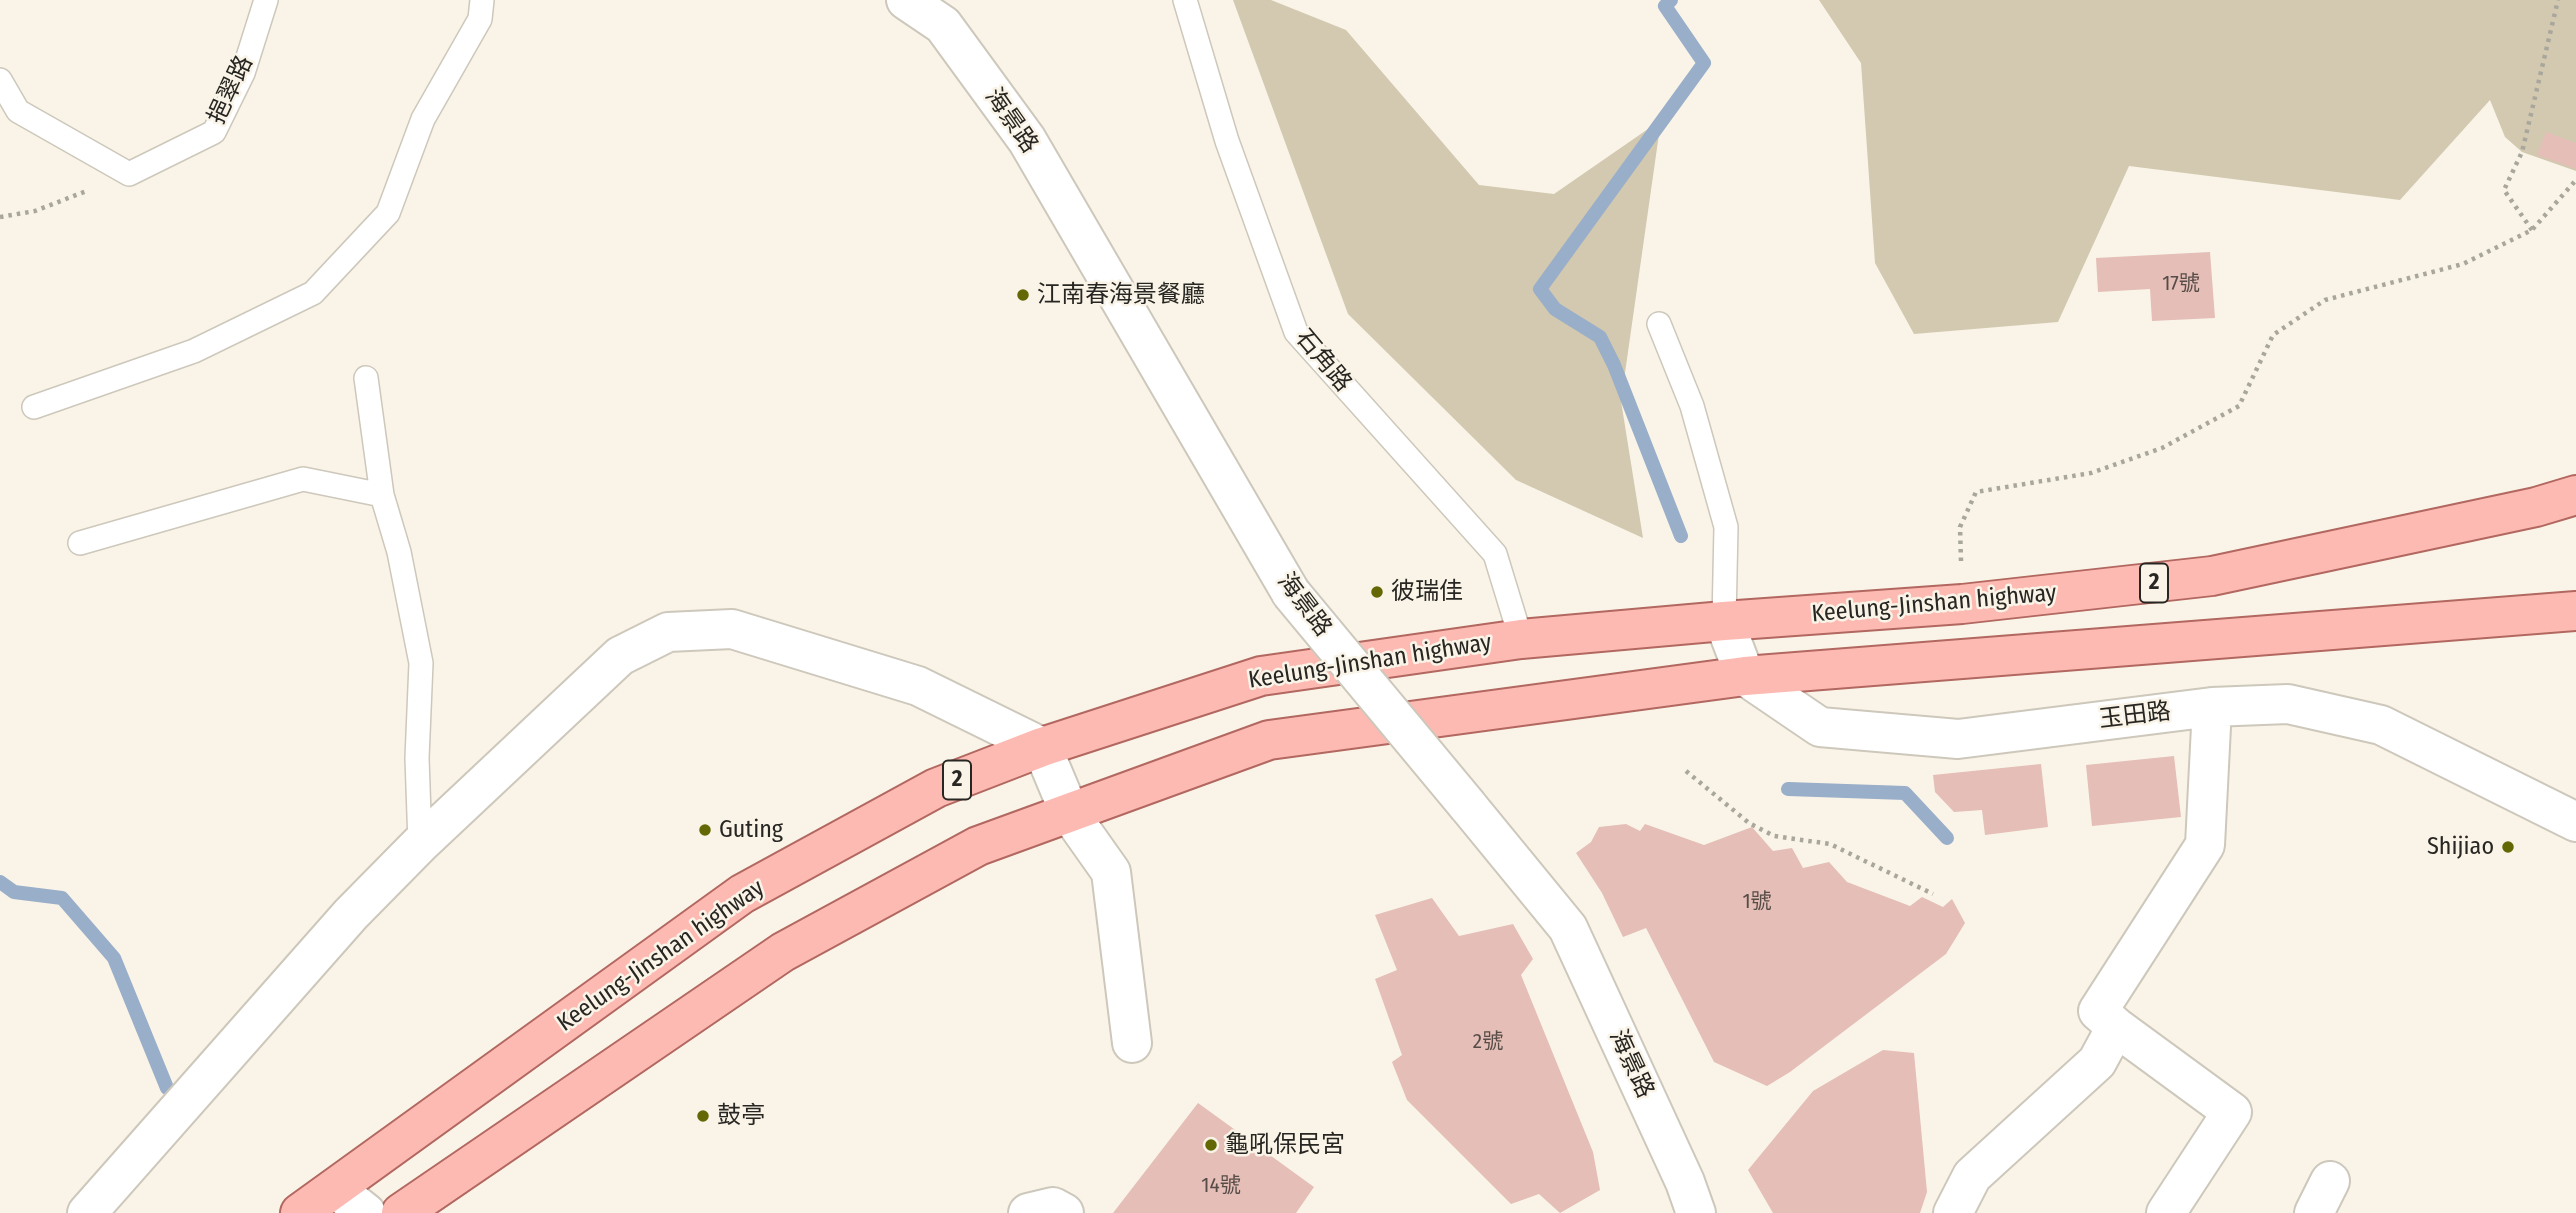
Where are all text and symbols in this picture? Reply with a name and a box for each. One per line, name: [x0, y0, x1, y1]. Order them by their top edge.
street label: 挹翠路: [203, 51, 259, 129]
street label: 海景路: [979, 83, 1043, 159]
house number: 17號: [2162, 271, 2200, 297]
place label: 江南春海景餐廳: [1037, 281, 1205, 309]
marker: 江南春海景餐廳: [1015, 287, 1031, 303]
street label: 石角路: [1289, 324, 1357, 398]
road number: 2: [2140, 564, 2168, 603]
street label: 海景路: [1271, 568, 1337, 642]
place label: 彼瑞佳: [1391, 578, 1463, 606]
street label: Keelung-Jinshan highway: [1810, 579, 2058, 629]
marker: 彼瑞佳: [1369, 584, 1385, 600]
street label: Keelung-Jinshan highway: [1246, 629, 1494, 695]
street label: 玉田路: [2098, 697, 2172, 735]
road number: 2: [943, 760, 971, 800]
place label: Guting: [719, 816, 783, 844]
marker: Guting: [697, 822, 713, 838]
place label: Shijiao: [2427, 833, 2494, 861]
marker: Shijiao: [2500, 839, 2516, 855]
street label: Keelung-Jinshan highway: [552, 874, 770, 1038]
house number: 1號: [1742, 889, 1772, 915]
street label: 海景路: [1603, 1025, 1659, 1103]
house number: 2號: [1473, 1029, 1503, 1055]
place label: 鼓亭: [717, 1102, 765, 1130]
marker: 鼓亭: [695, 1108, 711, 1124]
place label: 龜吼保民宮: [1225, 1131, 1345, 1159]
marker: 龜吼保民宮: [1203, 1137, 1219, 1153]
house number: 14號: [1201, 1173, 1241, 1199]

